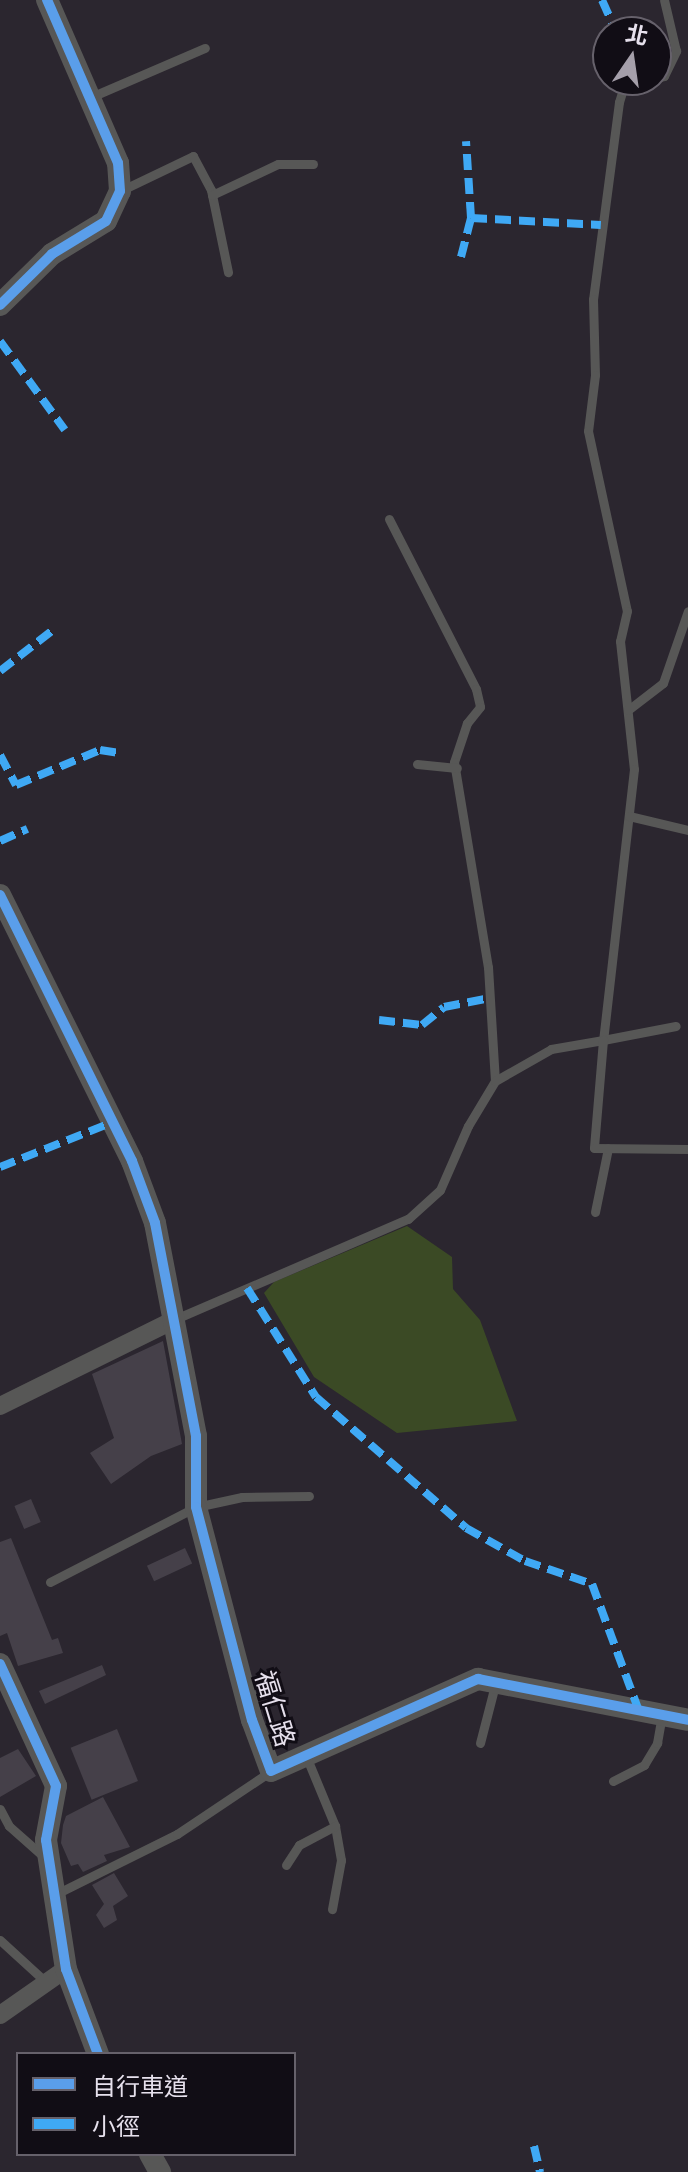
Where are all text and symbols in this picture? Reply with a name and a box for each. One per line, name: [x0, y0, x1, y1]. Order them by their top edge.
north arrow: [592, 16, 672, 96]
text: 北: [623, 19, 651, 50]
street label: 福仁路: [248, 1667, 300, 1751]
legend: [16, 2052, 296, 2156]
text: 自行車道: [92, 2072, 188, 2101]
text: 小徑: [92, 2112, 140, 2141]

